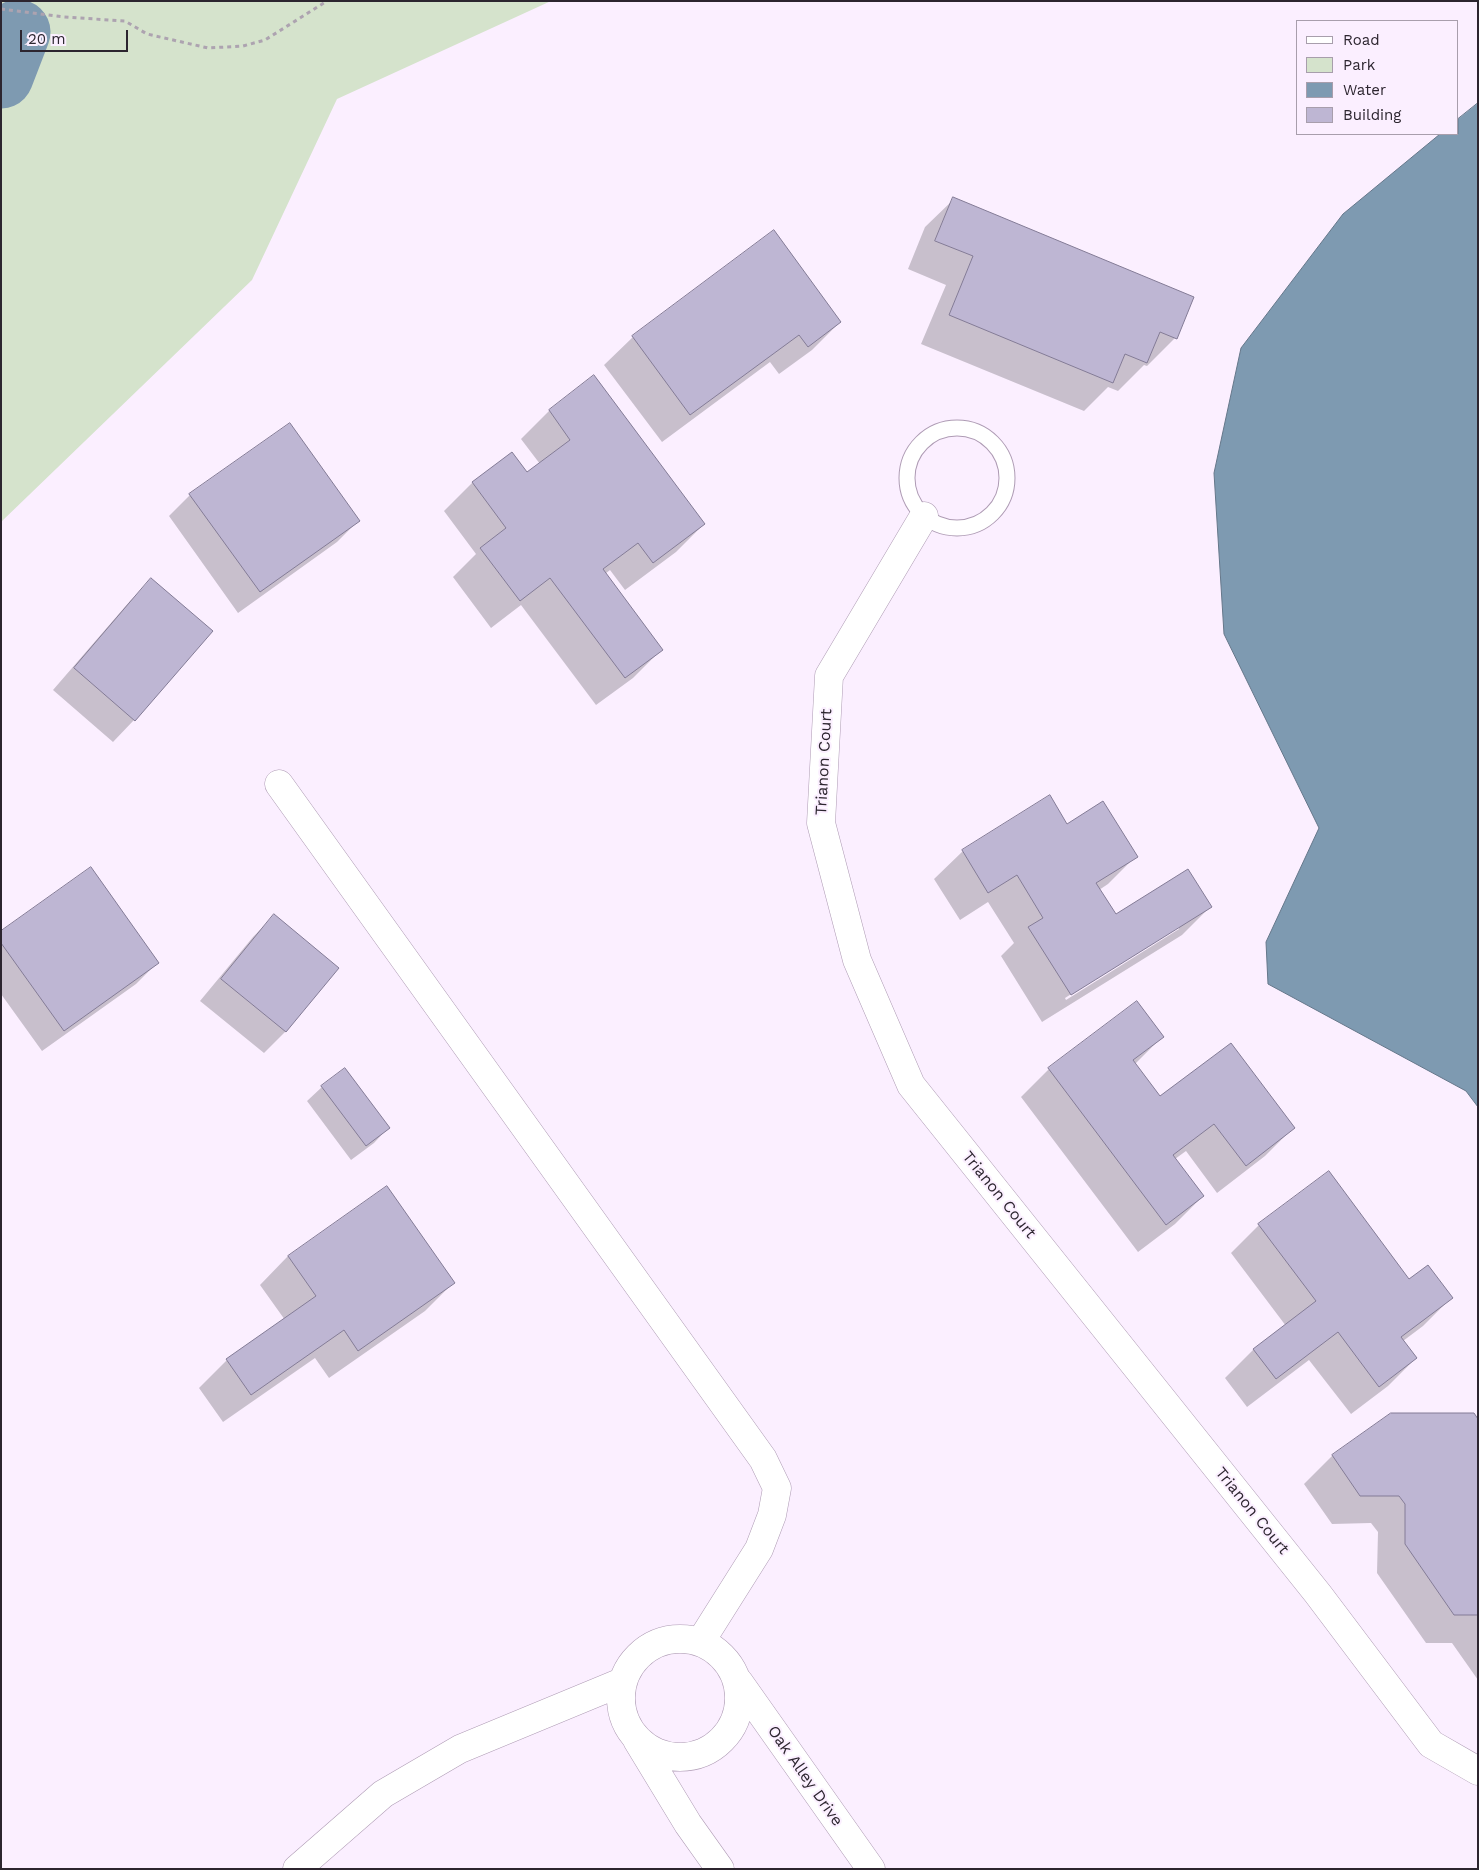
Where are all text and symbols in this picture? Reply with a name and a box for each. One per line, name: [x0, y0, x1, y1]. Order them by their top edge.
scale bar: [22, 20, 130, 52]
legend: [1296, 20, 1459, 135]
text: 20 m: [28, 30, 66, 48]
text: Road: [1343, 31, 1380, 49]
text: Park: [1343, 56, 1375, 74]
text: Water: [1343, 81, 1386, 99]
text: Building: [1343, 106, 1401, 124]
street label: Trianon Court: [812, 708, 836, 816]
street label: Trianon Court: [958, 1148, 1040, 1242]
street label: Trianon Court: [1211, 1464, 1293, 1558]
street label: Oak Alley Drive: [763, 1722, 847, 1830]

